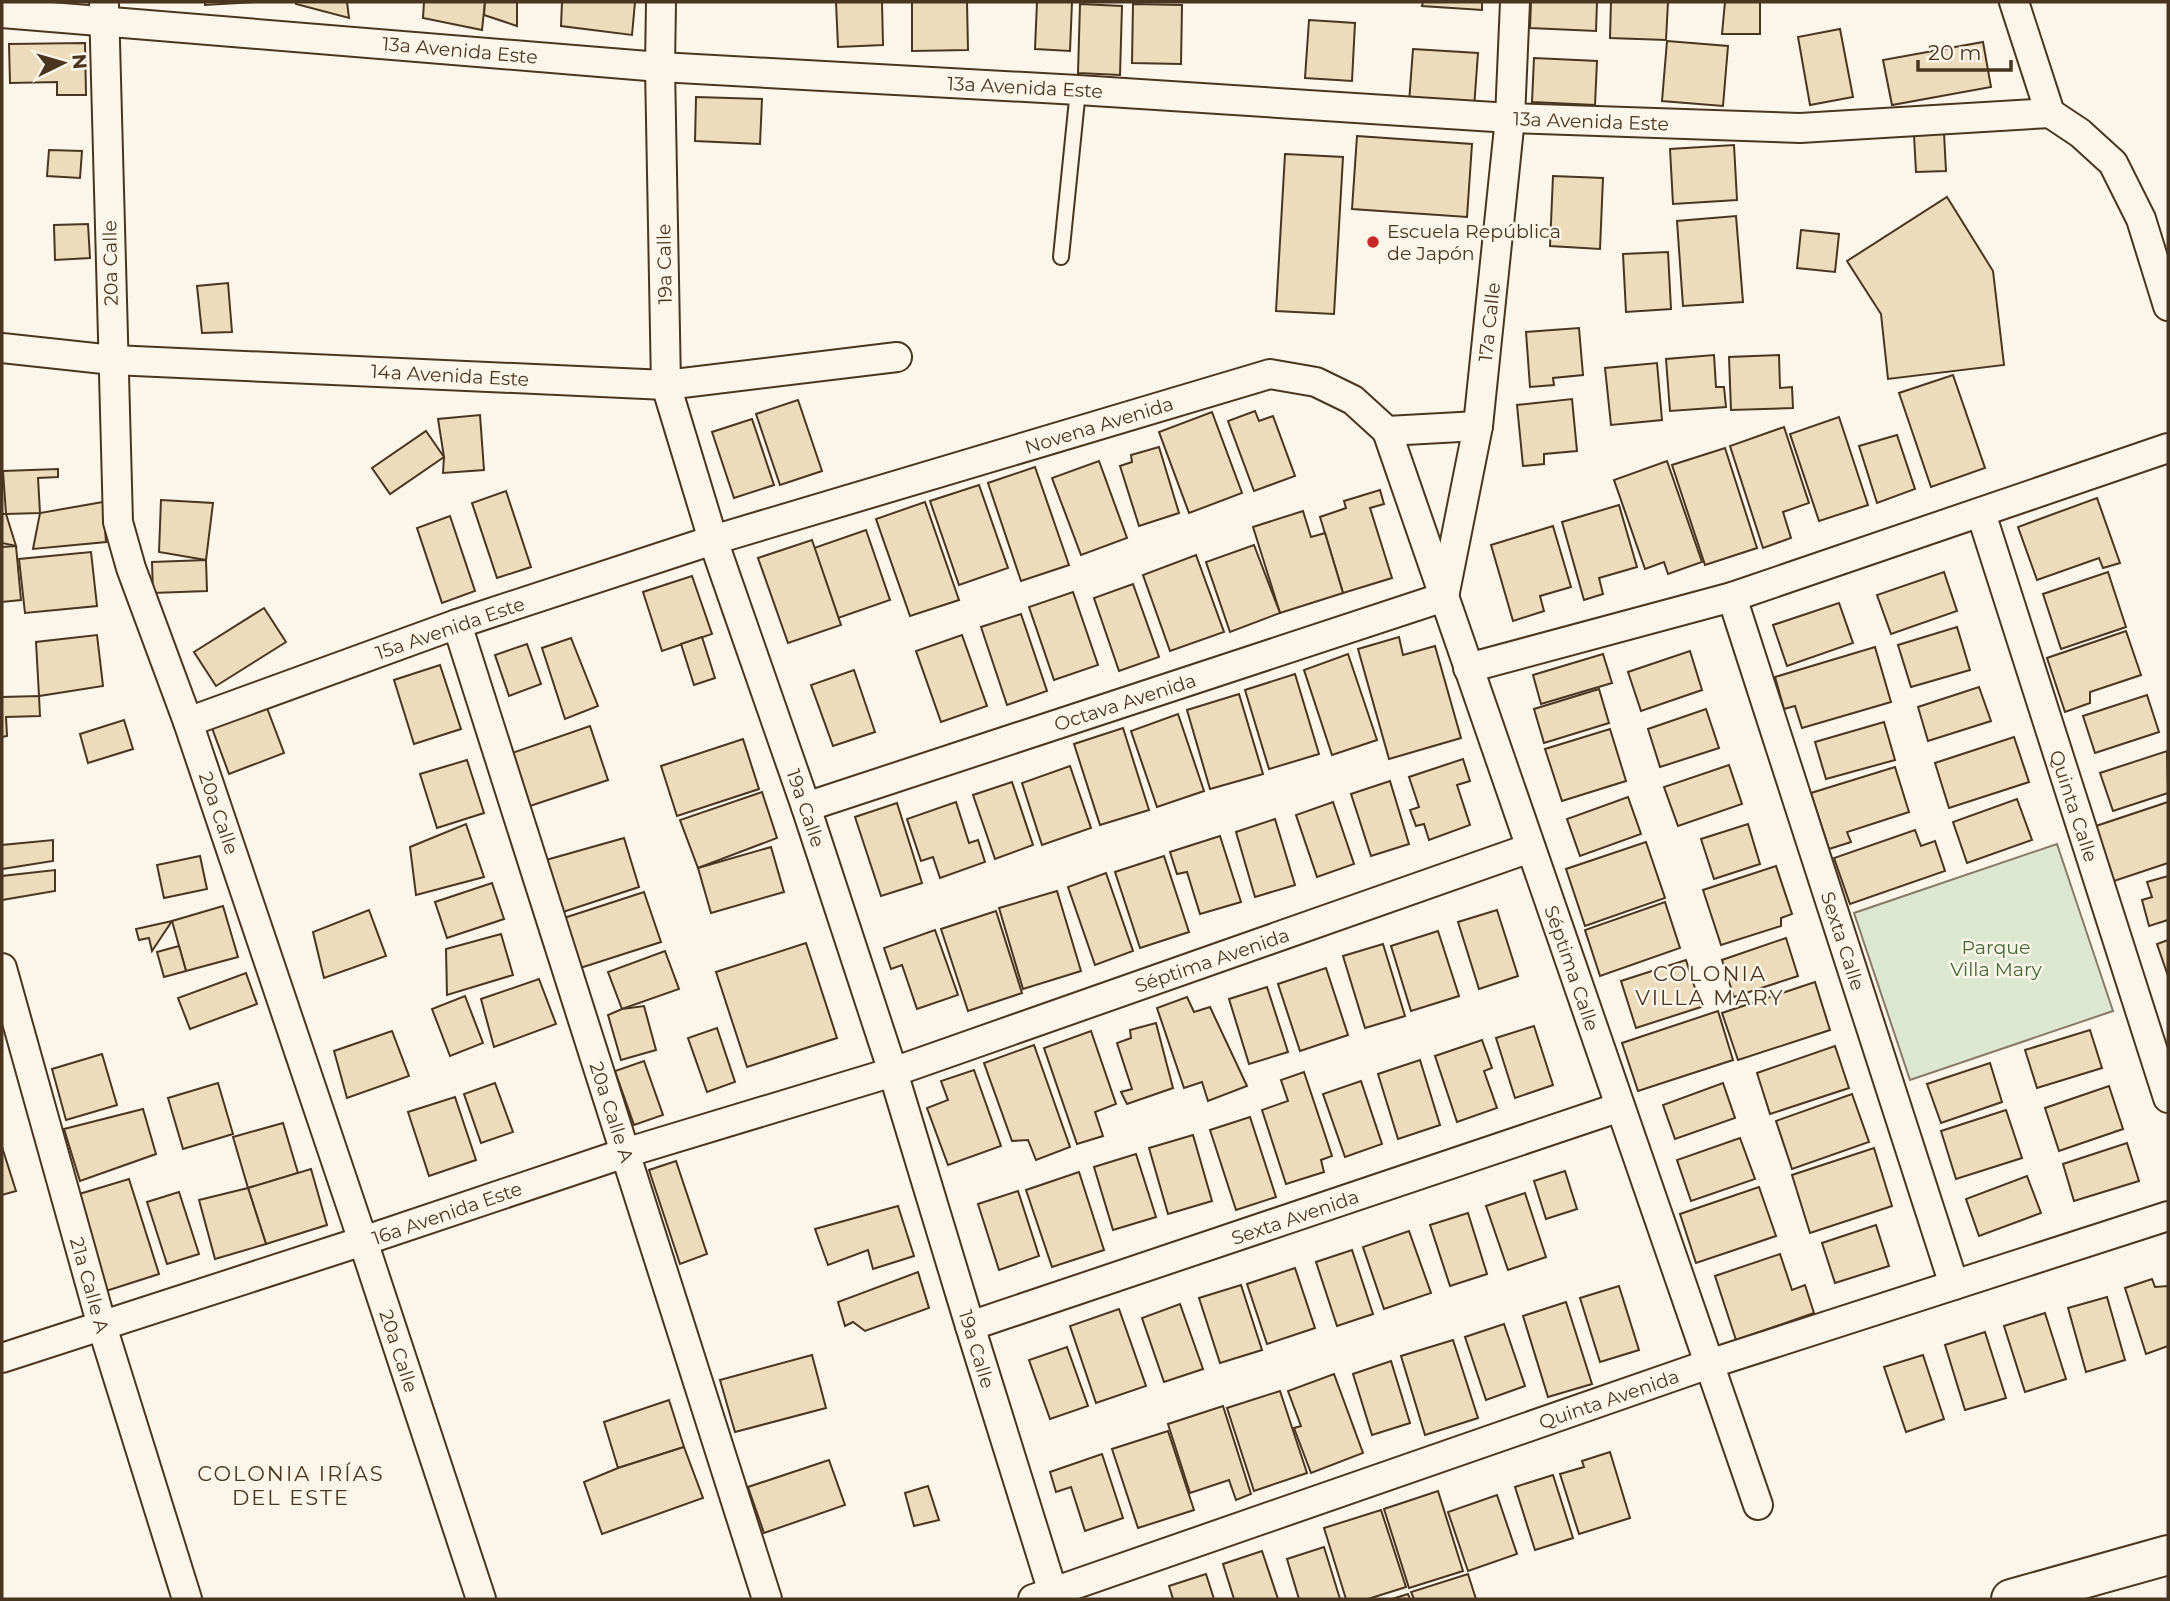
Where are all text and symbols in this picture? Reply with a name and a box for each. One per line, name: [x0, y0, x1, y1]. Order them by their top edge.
north arrow: [28, 28, 98, 98]
scale bar: [1918, 28, 2011, 72]
street label: 13a Avenida Este: [381, 32, 539, 69]
text: 20 m: [1928, 40, 1982, 65]
text: N: [67, 53, 92, 70]
street label: 13a Avenida Este: [946, 72, 1104, 103]
street label: 13a Avenida Este: [1513, 107, 1669, 136]
street label: 20a Calle: [98, 220, 123, 306]
place label: Escuela República de Japón: [1387, 220, 1561, 265]
street label: 19a Calle: [652, 223, 677, 305]
marker: Escuela República de Japón: [1365, 234, 1381, 250]
street label: 17a Calle: [1474, 281, 1505, 363]
street label: 14a Avenida Este: [370, 360, 530, 391]
street label: Novena Avenida: [1022, 392, 1176, 459]
street label: 15a Avenida Este: [373, 592, 528, 665]
street label: Octava Avenida: [1051, 669, 1199, 736]
street label: Quinta Calle: [2045, 747, 2102, 865]
street label: 19a Calle: [781, 766, 830, 850]
street label: 20a Calle: [194, 769, 243, 857]
street label: Sexta Calle: [1816, 889, 1869, 994]
street label: Séptima Calle: [1539, 902, 1604, 1034]
street label: Séptima Avenida: [1132, 923, 1292, 998]
park label: Parque Villa Mary: [1950, 936, 2042, 981]
district label: COLONIA VILLA MARY: [1635, 961, 1785, 1010]
street label: 20a Calle A: [584, 1059, 639, 1166]
street label: 16a Avenida Este: [369, 1177, 525, 1250]
street label: Sexta Avenida: [1228, 1185, 1362, 1250]
street label: 21a Calle A: [65, 1235, 114, 1336]
street label: 20a Calle: [374, 1307, 423, 1395]
street label: 19a Calle: [954, 1307, 999, 1391]
street label: Quinta Avenida: [1536, 1365, 1682, 1434]
district label: COLONIA IRÍAS DEL ESTE: [197, 1461, 385, 1510]

